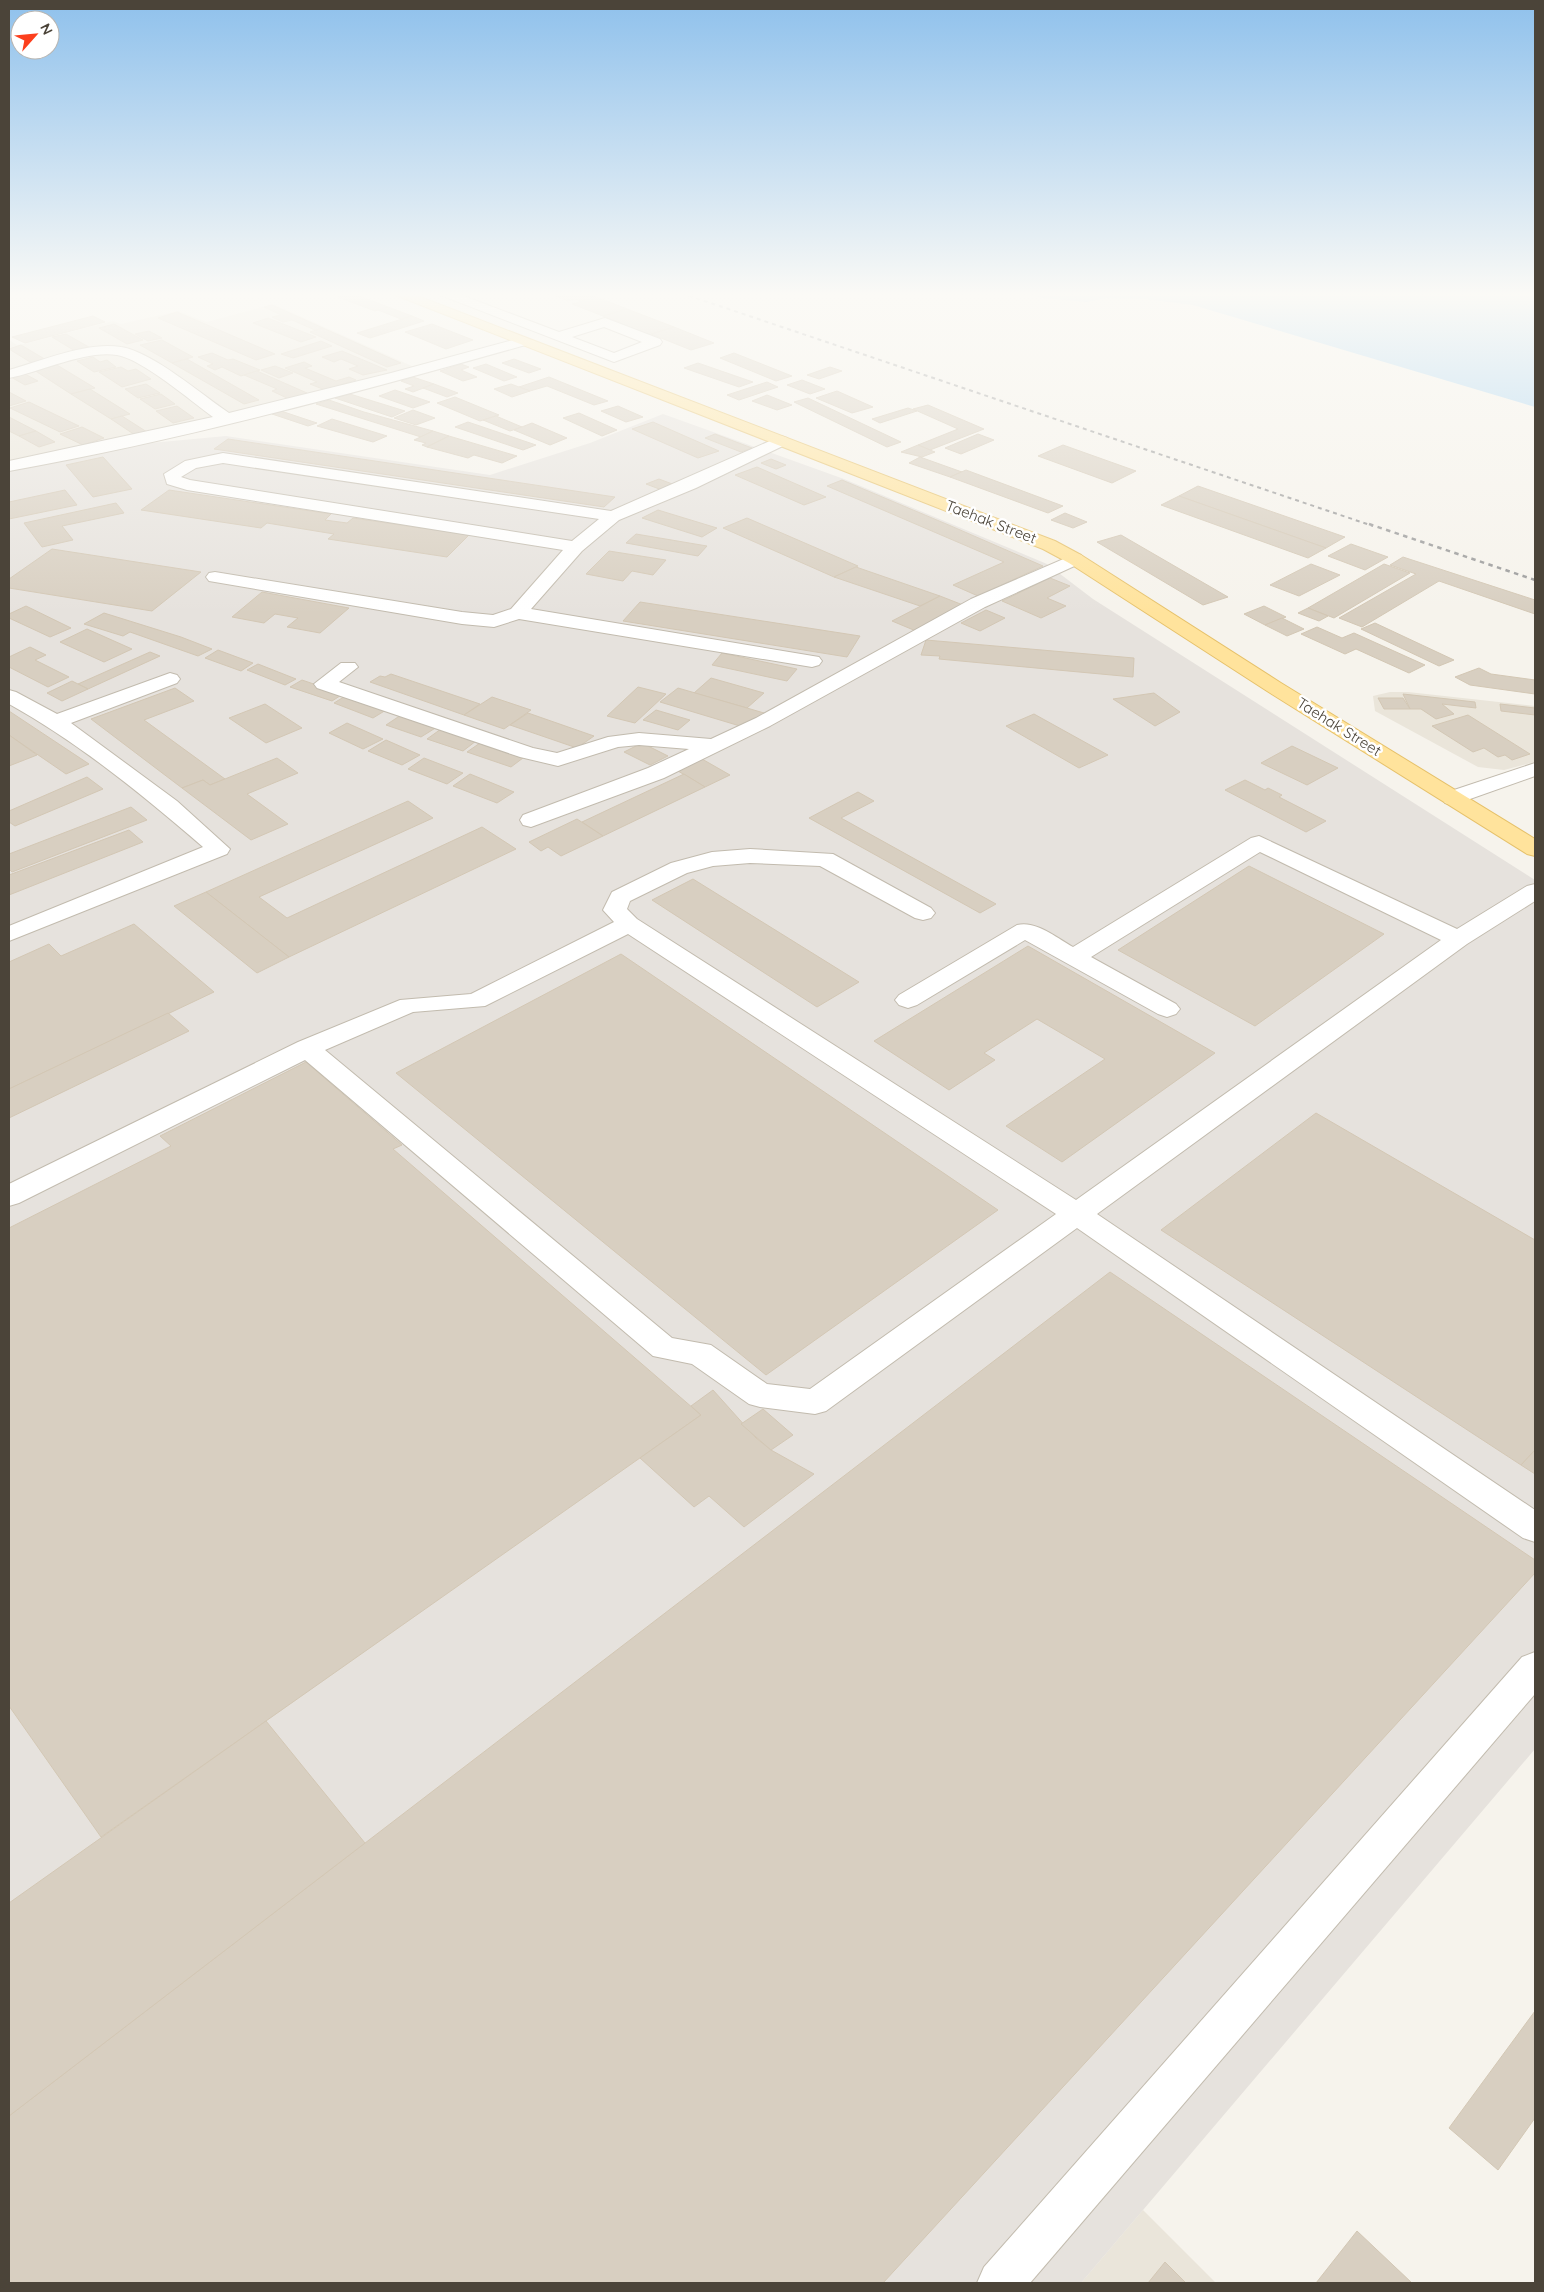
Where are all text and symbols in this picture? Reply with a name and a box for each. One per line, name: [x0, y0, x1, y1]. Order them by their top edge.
north arrow: [10, 10, 60, 60]
text: N: [36, 20, 57, 38]
street label: Taehak Street: [943, 495, 1039, 548]
street label: Taehak Street: [1294, 693, 1385, 760]

